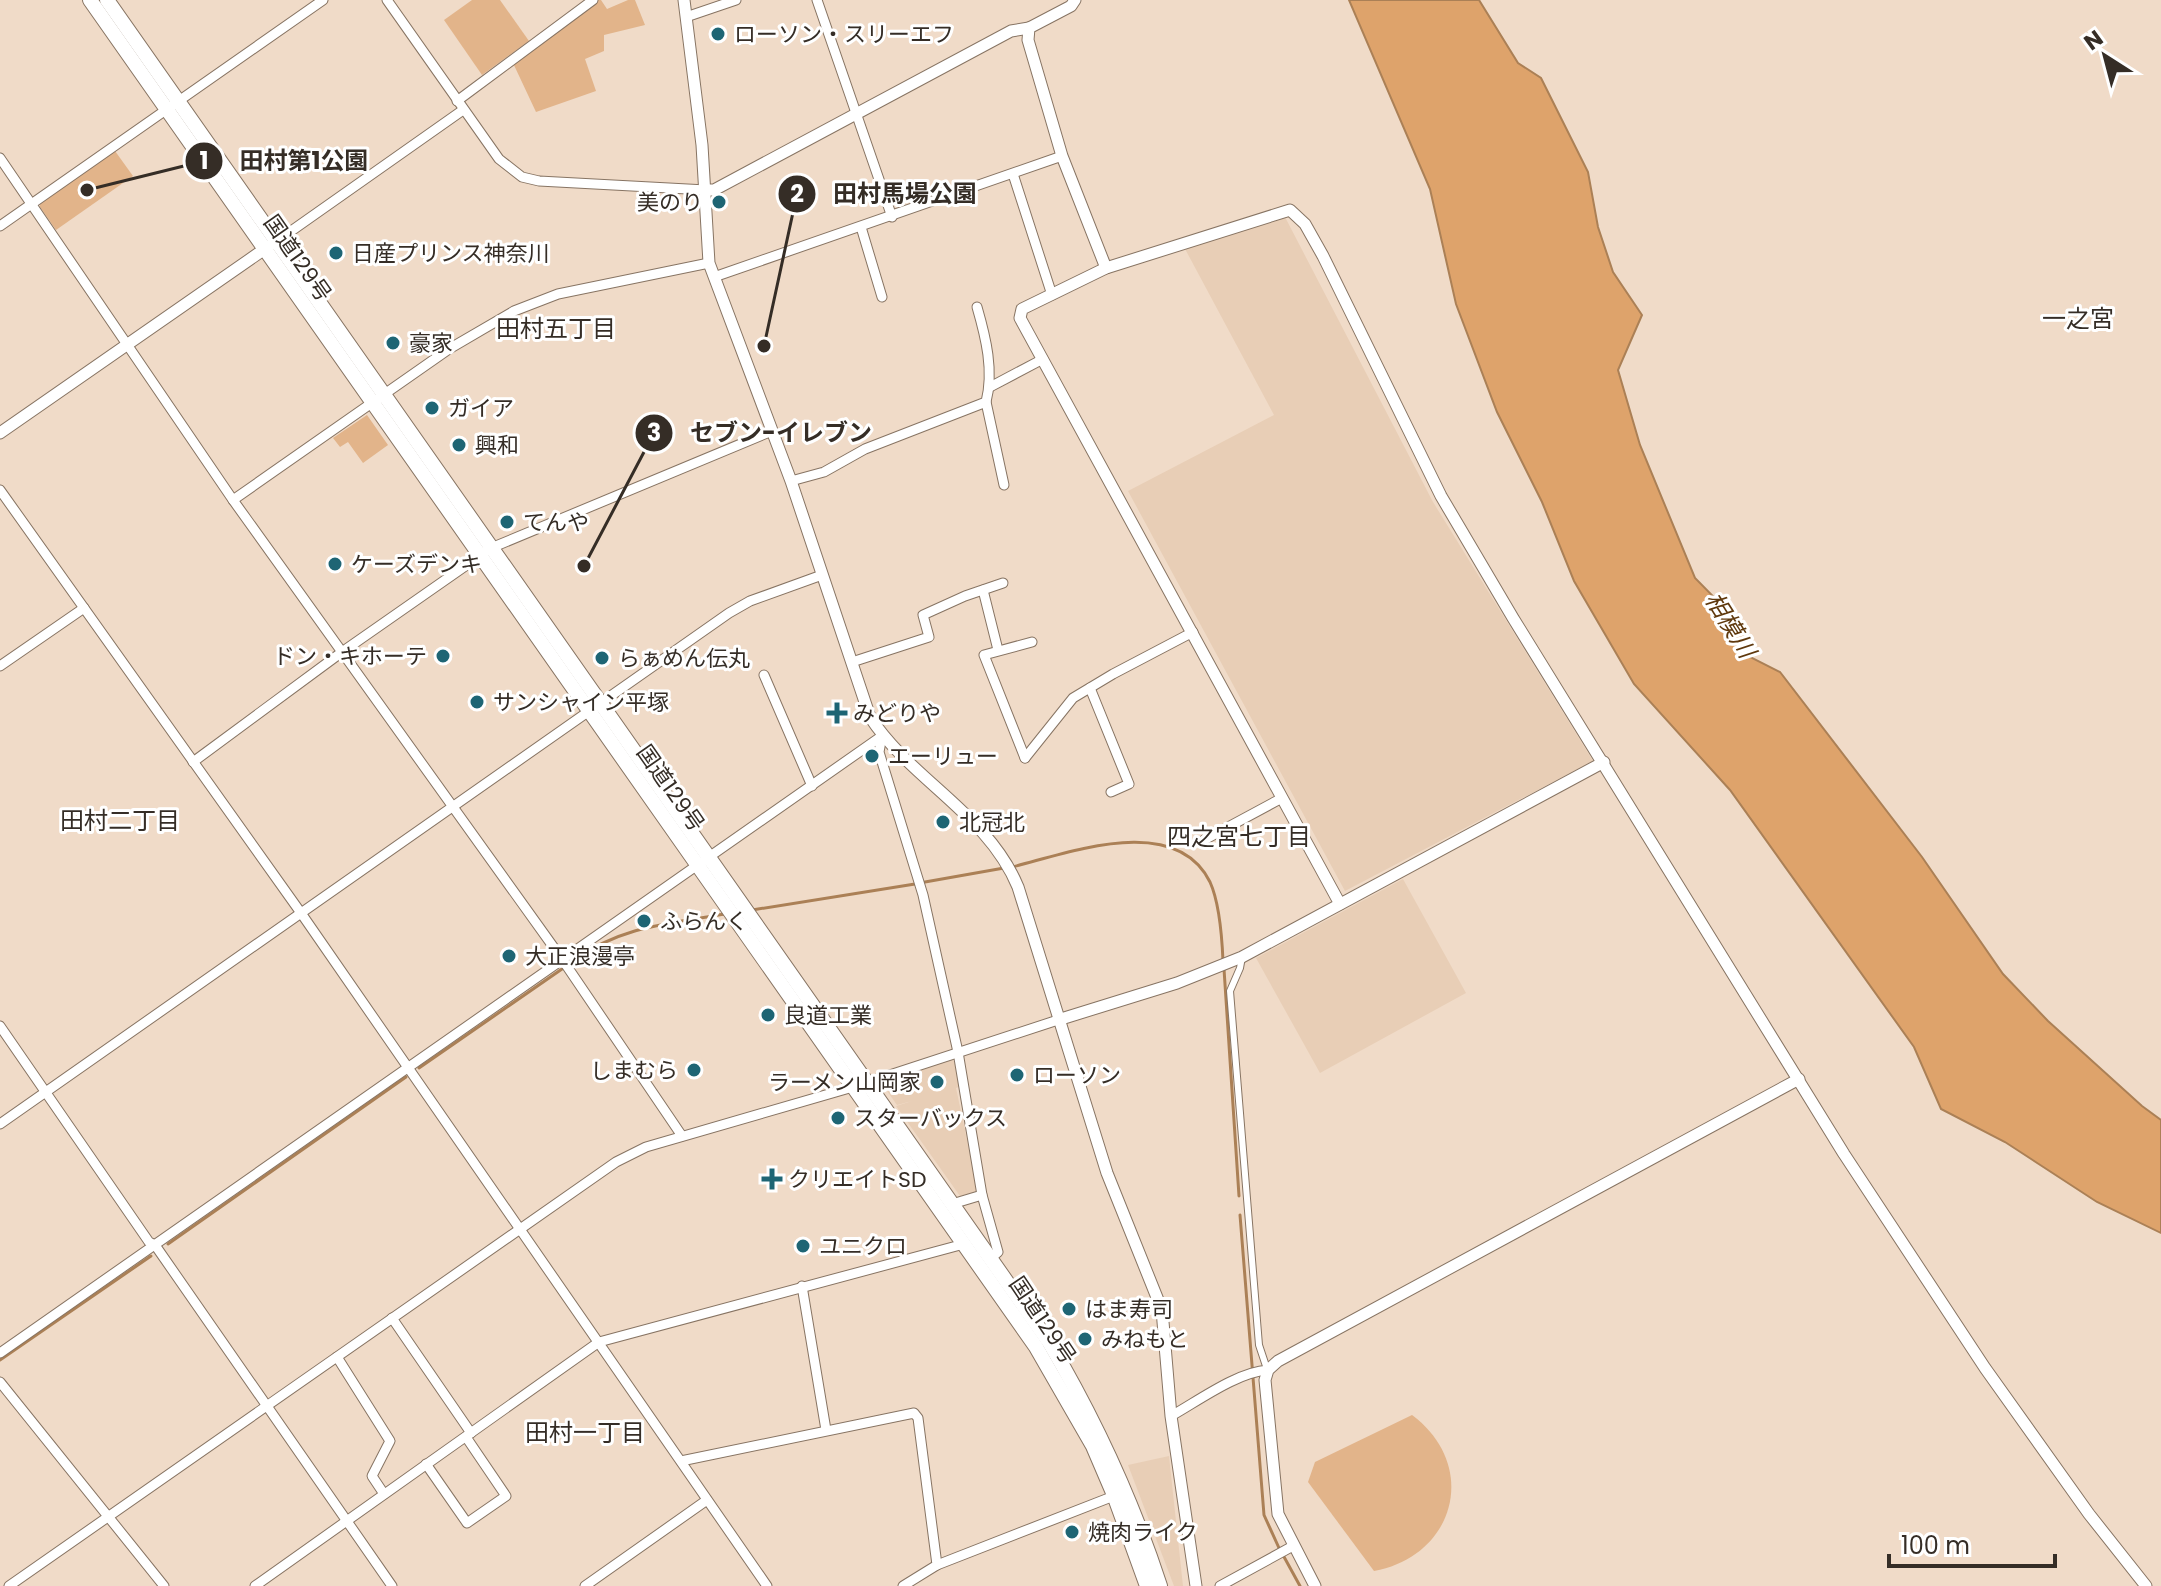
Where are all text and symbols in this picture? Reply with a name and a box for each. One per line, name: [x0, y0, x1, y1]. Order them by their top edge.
north arrow: [2065, 16, 2145, 96]
place label: ローソン・スリーエフ: [734, 19, 954, 50]
text: N: [2078, 23, 2109, 58]
marker: ローソン・スリーエフ: [709, 25, 727, 43]
callout: 田村第1公園: [184, 137, 385, 185]
text: 1: [199, 144, 209, 177]
text: 田村第1公園: [239, 144, 369, 177]
callout: 田村馬場公園: [777, 170, 993, 218]
text: 2: [790, 177, 804, 210]
text: 田村馬場公園: [833, 177, 977, 210]
place label: 美のり: [637, 187, 703, 218]
marker: 美のり: [710, 193, 728, 211]
street label: 国道129号: [256, 209, 339, 308]
place label: 日産プリンス神奈川: [352, 238, 550, 269]
marker: 日産プリンス神奈川: [327, 244, 345, 262]
district label: 一之宮: [2042, 302, 2114, 335]
district label: 田村五丁目: [496, 312, 616, 345]
place label: 豪家: [409, 328, 453, 359]
marker: 豪家: [384, 334, 402, 352]
place label: ガイア: [448, 393, 514, 424]
marker: ガイア: [423, 399, 441, 417]
callout: セブン-イレブン: [634, 409, 888, 457]
text: 3: [647, 416, 661, 449]
text: セブン-イレブン: [690, 416, 872, 449]
place label: 興和: [475, 430, 519, 461]
marker: 興和: [450, 436, 468, 454]
place label: てんや: [523, 507, 589, 538]
marker: てんや: [498, 513, 516, 531]
place label: ケーズデンキ: [351, 549, 482, 580]
marker: ケーズデンキ: [326, 555, 344, 573]
water label: 相模川: [1697, 585, 1765, 667]
place label: ドン・キホーテ: [273, 641, 427, 672]
place label: らぁめん伝丸: [618, 643, 750, 674]
marker: ドン・キホーテ: [434, 647, 452, 665]
marker: らぁめん伝丸: [593, 649, 611, 667]
place label: サンシャイン平塚: [493, 687, 669, 718]
marker: サンシャイン平塚: [468, 693, 486, 711]
place label: みどりや: [853, 698, 941, 729]
marker: みどりや: [828, 704, 846, 722]
street label: 国道129号: [629, 739, 712, 838]
place label: エーリュー: [888, 741, 998, 772]
marker: エーリュー: [863, 747, 881, 765]
district label: 田村二丁目: [60, 804, 180, 837]
place label: 北冠北: [959, 807, 1025, 838]
marker: 北冠北: [934, 813, 952, 831]
district label: 四之宮七丁目: [1167, 820, 1311, 853]
place label: ふらんく: [660, 906, 748, 937]
marker: ふらんく: [635, 912, 653, 930]
place label: 大正浪漫亭: [525, 941, 635, 972]
marker: 大正浪漫亭: [500, 947, 518, 965]
place label: 良道工業: [784, 1000, 872, 1031]
marker: 良道工業: [759, 1006, 777, 1024]
place label: しまむら: [590, 1055, 678, 1086]
place label: ローソン: [1033, 1060, 1121, 1091]
marker: しまむら: [685, 1061, 703, 1079]
marker: ローソン: [1008, 1066, 1026, 1084]
place label: ラーメン山岡家: [768, 1067, 921, 1098]
marker: ラーメン山岡家: [928, 1073, 946, 1091]
place label: スターバックス: [854, 1103, 1007, 1134]
marker: スターバックス: [829, 1109, 847, 1127]
place label: クリエイトSD: [788, 1164, 926, 1195]
marker: クリエイトSD: [763, 1170, 781, 1188]
place label: ユニクロ: [819, 1231, 907, 1262]
marker: ユニクロ: [794, 1237, 812, 1255]
street label: 国道129号: [1002, 1270, 1083, 1370]
place label: はま寿司: [1085, 1294, 1173, 1325]
marker: はま寿司: [1060, 1300, 1078, 1318]
place label: みねもと: [1101, 1324, 1189, 1355]
marker: みねもと: [1076, 1330, 1094, 1348]
district label: 田村一丁目: [525, 1416, 645, 1449]
place label: 焼肉ライク: [1088, 1517, 1198, 1548]
scale bar: [1889, 1518, 2055, 1568]
marker: 焼肉ライク: [1063, 1523, 1081, 1541]
text: 100 m: [1901, 1529, 1970, 1562]

